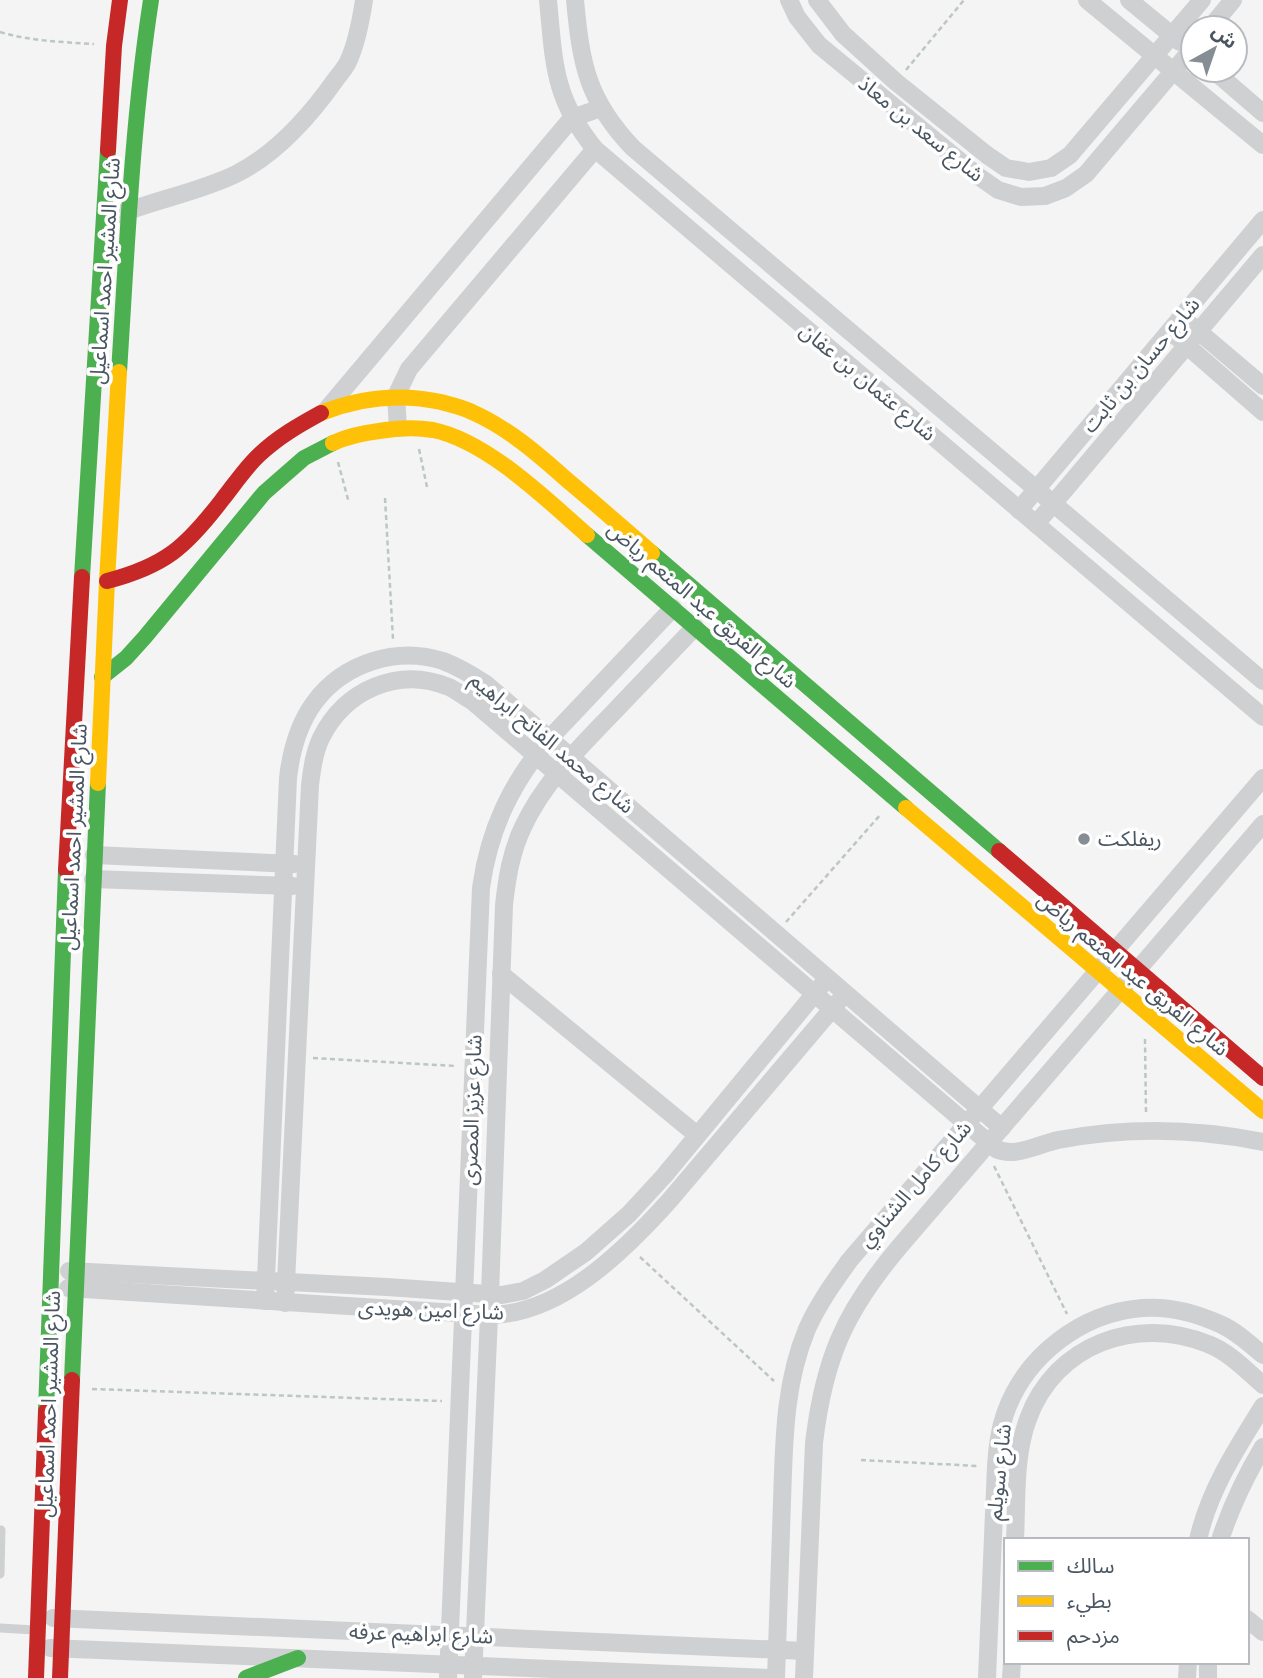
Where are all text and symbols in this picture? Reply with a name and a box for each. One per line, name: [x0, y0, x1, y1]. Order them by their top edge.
north arrow: [1179, 14, 1249, 84]
text: ش: [1207, 19, 1242, 54]
street label: شارع سعد بن معاذ: [852, 71, 988, 189]
street label: شارع المشير احمد اسماعيل: [85, 157, 128, 385]
street label: شارع حسان بن ثابت: [1077, 292, 1207, 439]
street label: شارع عثمان بن عفان: [793, 318, 941, 448]
street label: شارع الفريق عبد المنعم رياض: [601, 517, 801, 696]
street label: شارع محمد الفاتح ابراهيم: [463, 668, 639, 821]
street label: شارع المشير احمد اسماعيل: [56, 723, 95, 951]
place label: ريفلكت: [1098, 827, 1162, 851]
marker: ريفلكت: [1076, 831, 1092, 847]
street label: شارع الفريق عبد المنعم رياض: [1031, 887, 1233, 1063]
street label: شارع عزيز المصرى: [457, 1034, 490, 1186]
street label: شارع كامل الشناوي: [854, 1116, 979, 1255]
street label: شارع المشير احمد اسماعيل: [33, 1290, 68, 1518]
street label: شارع امين هويدى: [358, 1295, 504, 1328]
street label: شارع سويلم: [982, 1423, 1019, 1522]
legend: [1004, 1538, 1249, 1664]
text: سالك: [1067, 1554, 1114, 1578]
text: بطيء: [1067, 1589, 1112, 1617]
street label: شارع ابراهيم عرفه: [348, 1619, 494, 1652]
text: مزدحم: [1067, 1624, 1120, 1651]

